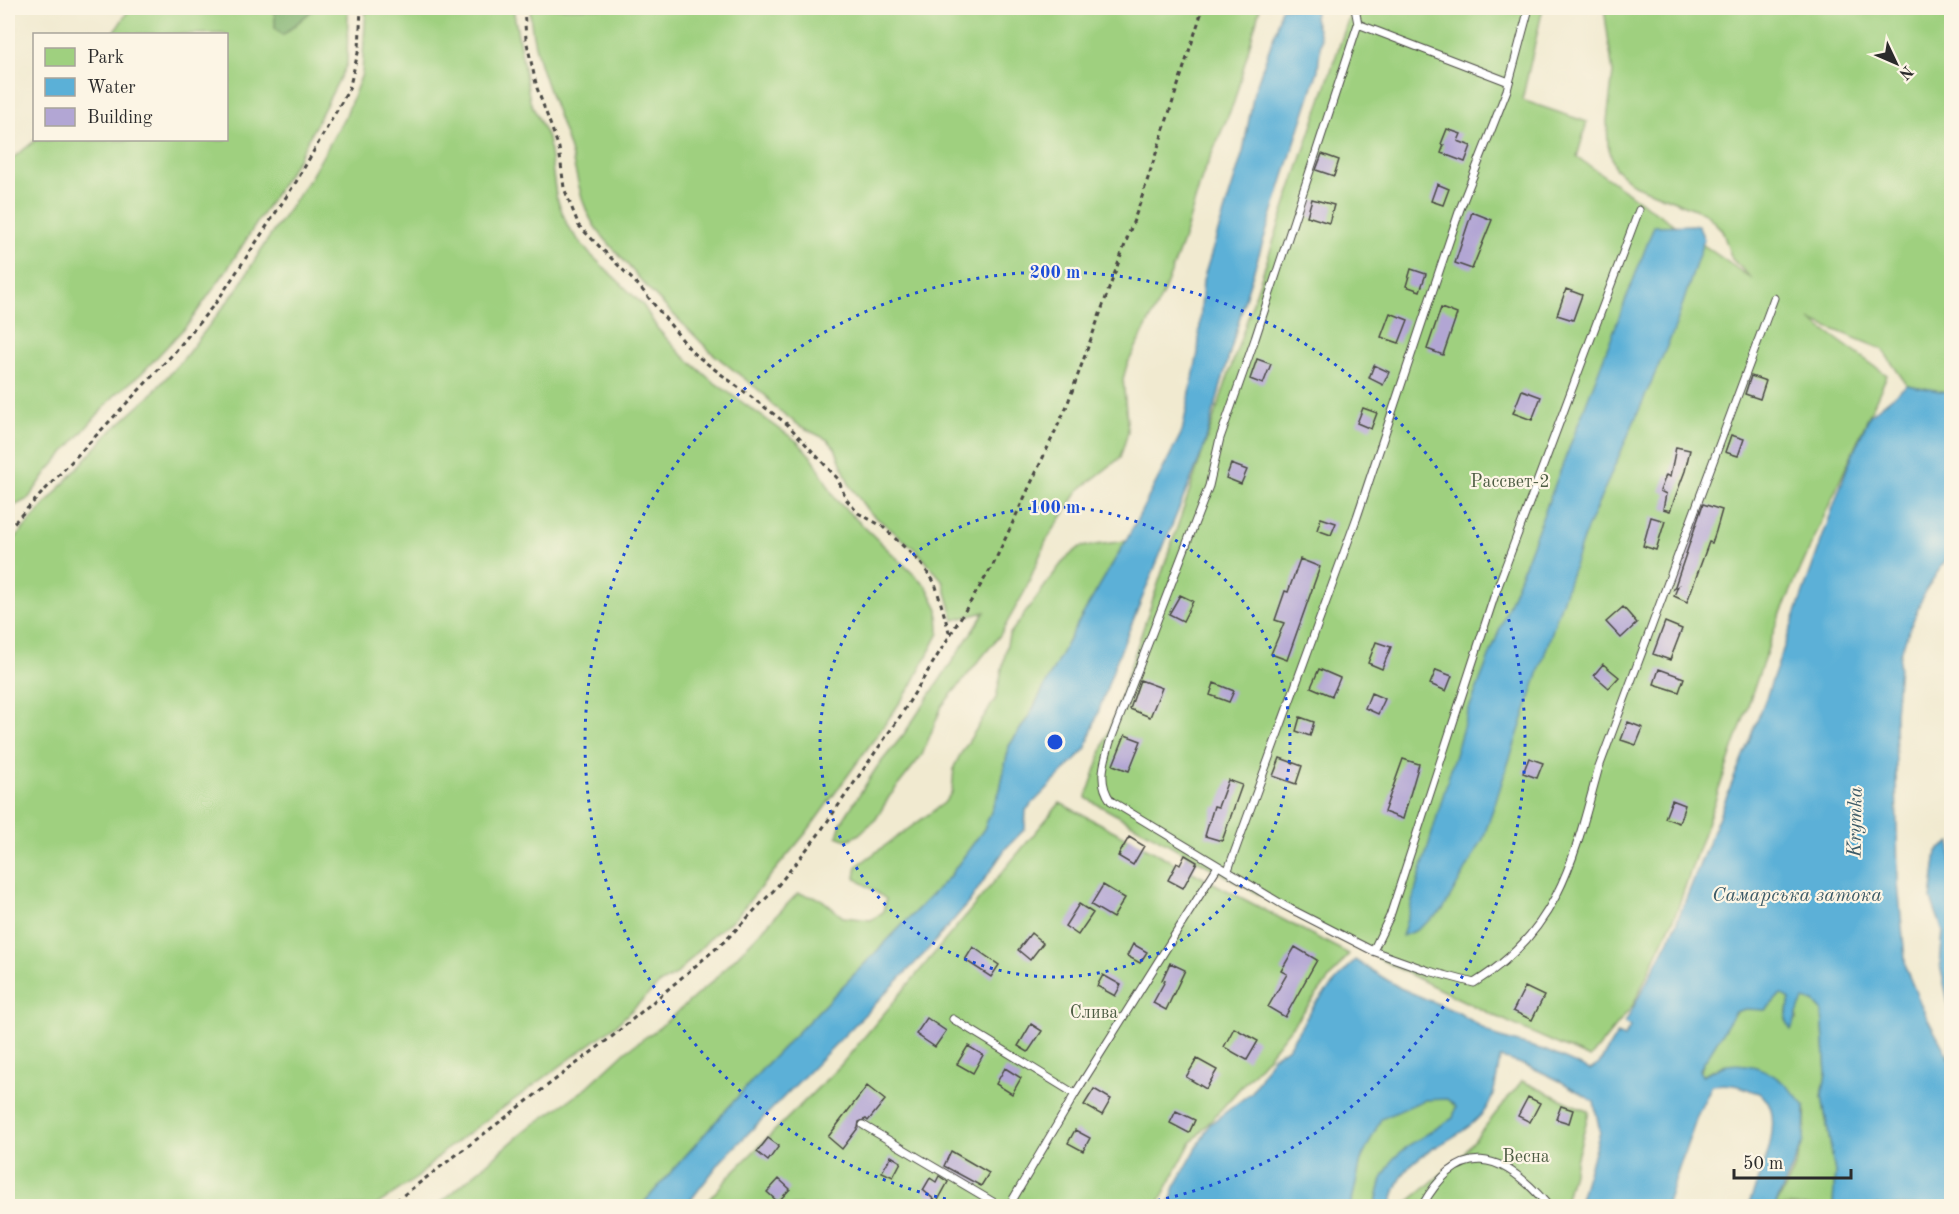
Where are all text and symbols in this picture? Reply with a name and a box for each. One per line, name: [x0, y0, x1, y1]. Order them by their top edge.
legend: [33, 33, 228, 141]
north arrow: [1866, 33, 1926, 93]
text: Park: [87, 49, 124, 67]
text: N: [1895, 62, 1915, 83]
text: Water: [87, 79, 136, 97]
text: Building: [87, 109, 153, 127]
text: 200 m: [1030, 264, 1080, 282]
park label: Рассвет-2: [1470, 473, 1550, 491]
text: 100 m: [1030, 499, 1080, 517]
centre of rings: [1045, 732, 1065, 752]
water label: Krymka: [1845, 786, 1867, 859]
water label: Самарська затока: [1712, 886, 1882, 906]
park label: Слива: [1070, 1004, 1118, 1022]
scale bar: [1734, 1142, 1851, 1180]
park label: Весна: [1502, 1148, 1550, 1166]
text: 50 m: [1743, 1155, 1783, 1173]

